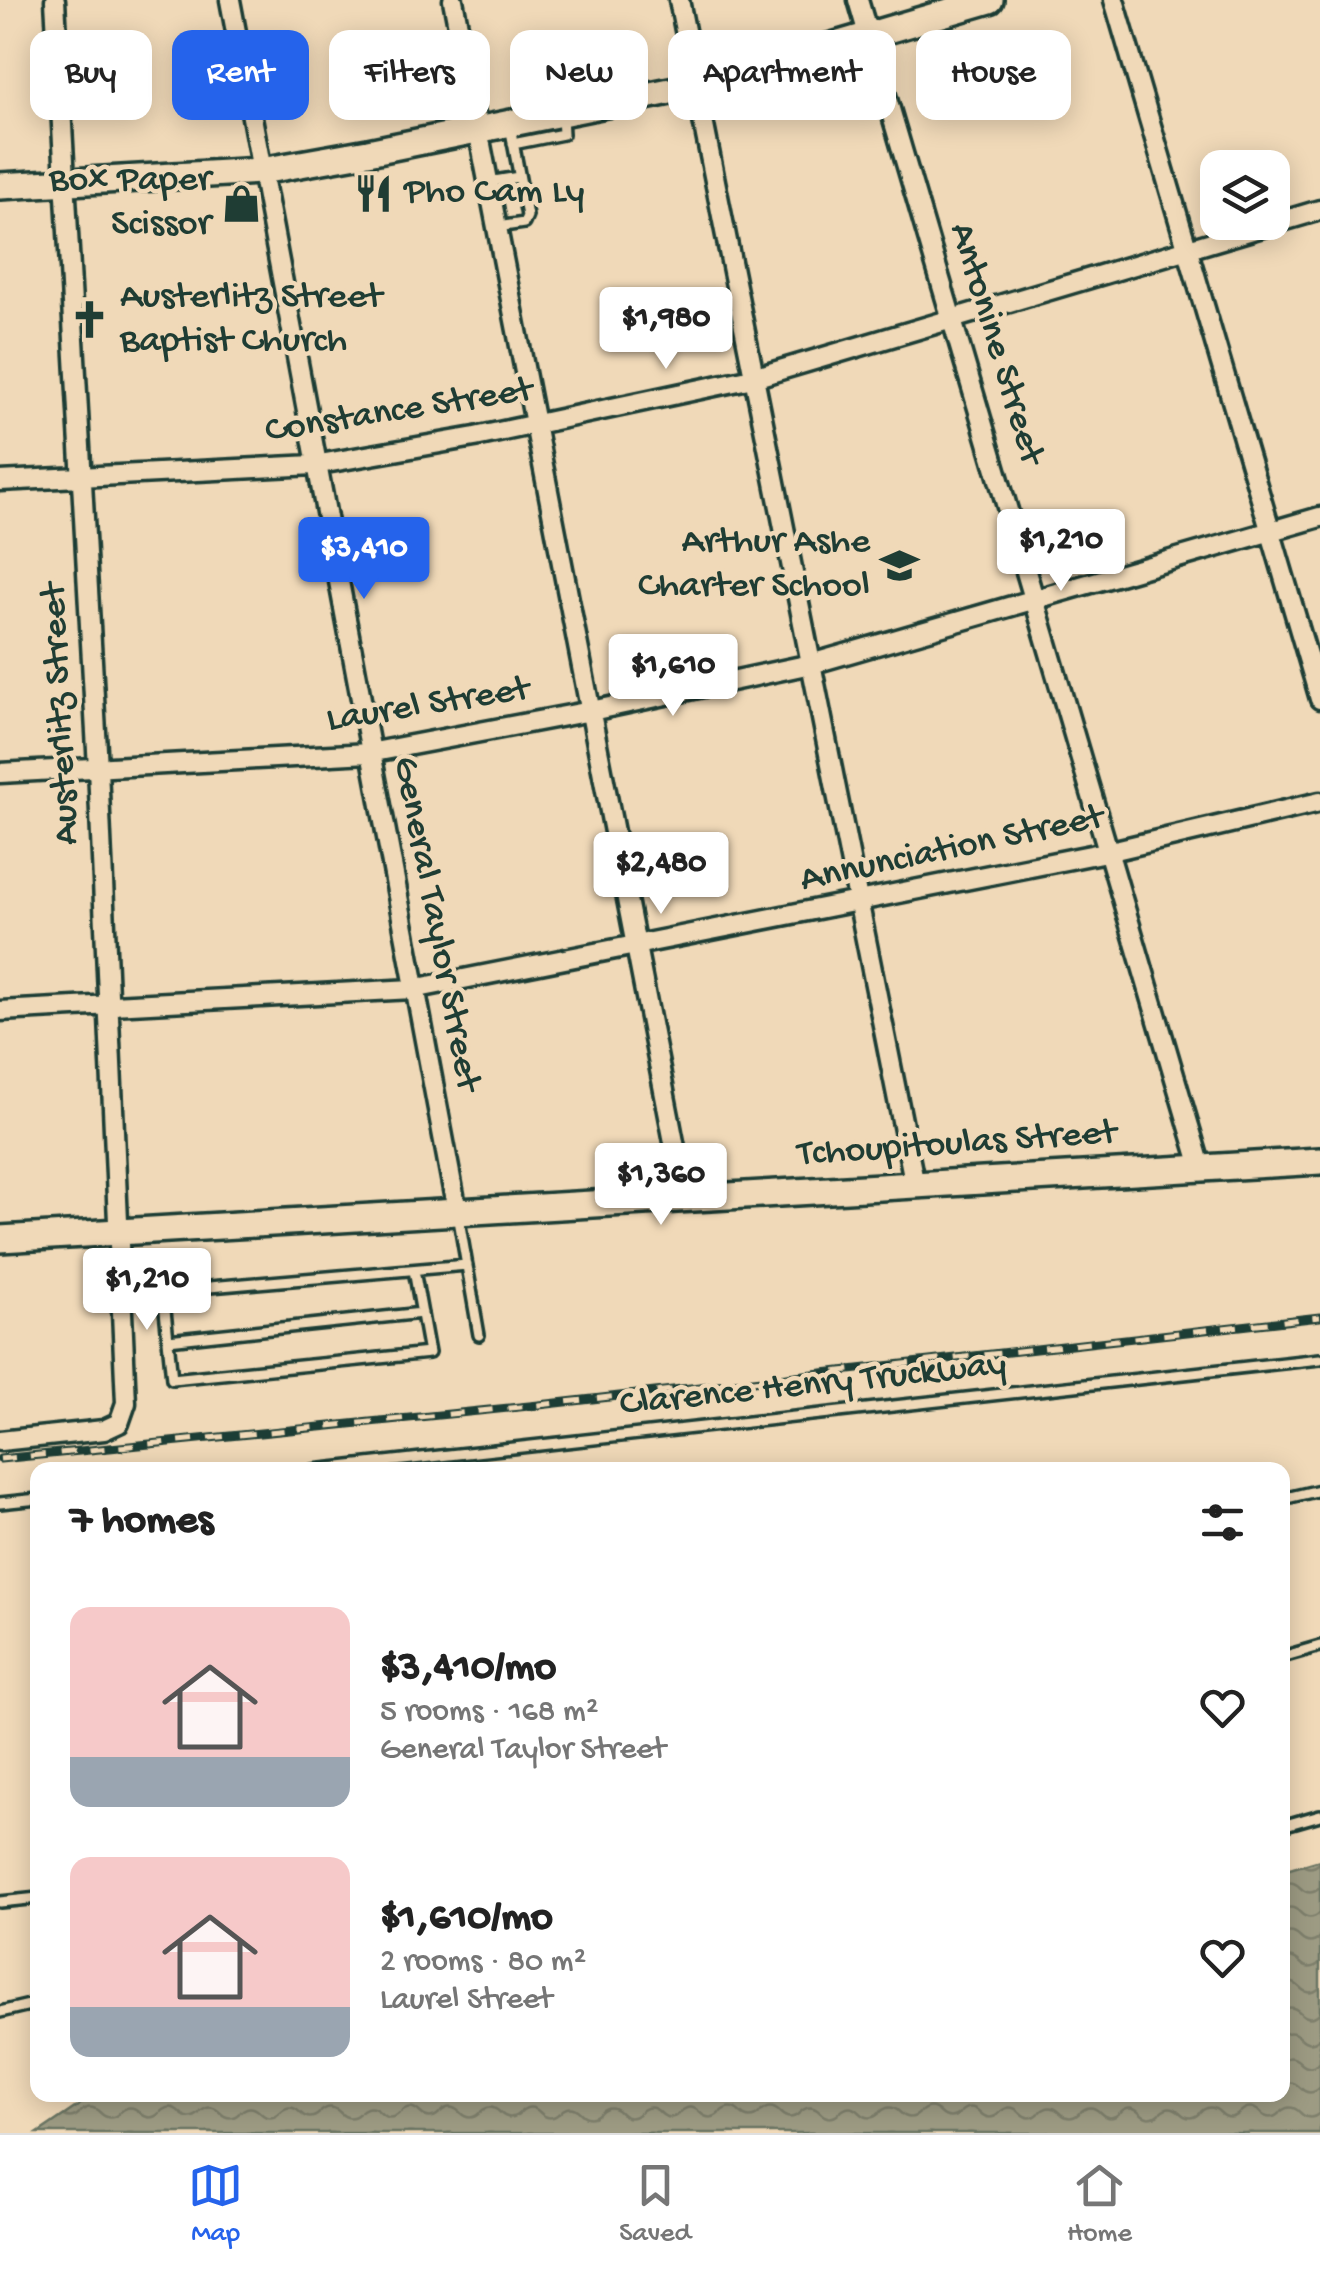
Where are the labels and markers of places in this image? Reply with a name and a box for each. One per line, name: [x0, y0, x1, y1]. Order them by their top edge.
place label: Box Paper Scissor: [48, 159, 215, 247]
place label: Pho Cam Ly: [403, 171, 585, 215]
restaurant icon: Pho Cam Ly: [353, 172, 395, 214]
shop icon: Box Paper Scissor: [220, 182, 262, 224]
place label: Austerlitz Street Baptist Church: [119, 276, 385, 364]
pin: $1,980: [585, 287, 747, 372]
church icon: Austerlitz Street Baptist Church: [69, 299, 111, 341]
pin: $1,210: [980, 509, 1142, 594]
pin: $3,410: [283, 517, 445, 602]
place label: Arthur Ashe Charter School: [638, 521, 870, 609]
school or university icon: Arthur Ashe Charter School: [879, 544, 921, 586]
pin: $1,610: [592, 634, 754, 719]
pin: $2,480: [580, 832, 742, 917]
pin: $1,360: [580, 1143, 742, 1228]
pin: $1,210: [66, 1248, 228, 1333]

